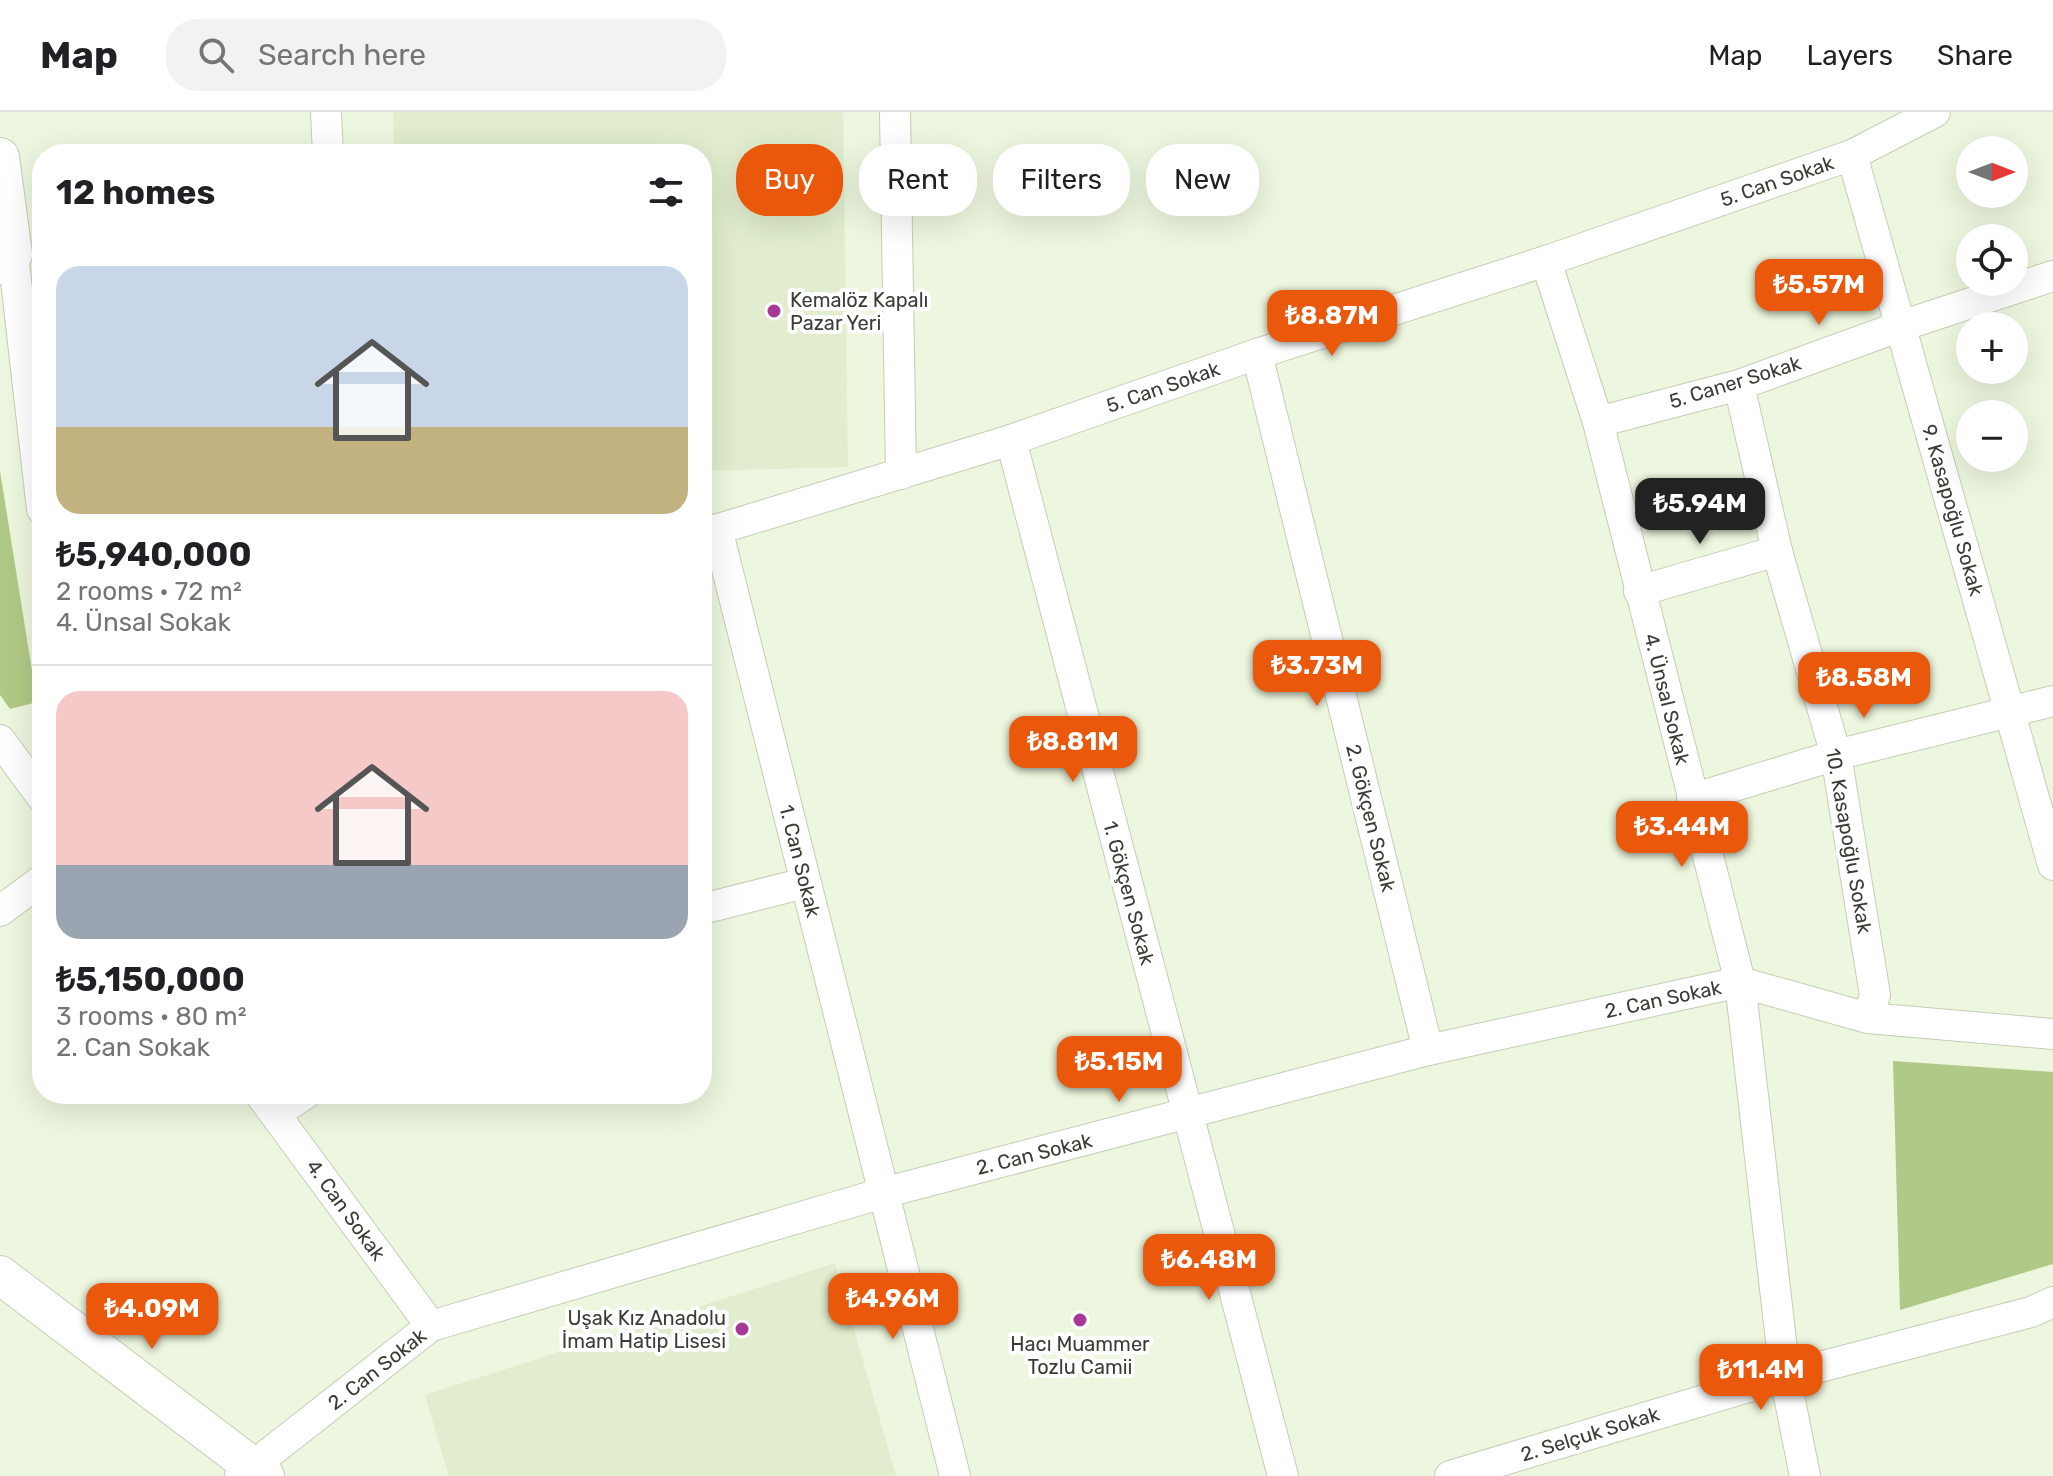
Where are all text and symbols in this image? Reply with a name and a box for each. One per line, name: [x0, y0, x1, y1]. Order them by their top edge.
search box: [166, 19, 726, 91]
text: Map: [40, 32, 118, 78]
icon: search: [194, 33, 238, 77]
text: Search here: [258, 37, 426, 73]
text: Map: [1708, 39, 1763, 72]
text: Layers: [1807, 39, 1893, 72]
text: Share: [1937, 39, 2013, 72]
north arrow: [1956, 136, 2028, 208]
map controls: [1956, 136, 2028, 472]
chip: Buy: [736, 144, 843, 216]
chip: Rent: [859, 144, 977, 216]
chip: Filters: [993, 144, 1130, 216]
chip: New: [1146, 144, 1259, 216]
street label: 5. Can Sokak: [1717, 150, 1838, 212]
icon: filters: [644, 170, 688, 214]
text: 12 homes: [56, 172, 215, 213]
button: locate: [1956, 224, 2028, 296]
pin: ₺5.57M: [1754, 259, 1884, 327]
text: ₺5.57M: [1773, 269, 1865, 300]
place label: Kemalöz Kapalı Pazar Yeri: [790, 288, 928, 335]
pin: ₺8.87M: [1267, 290, 1397, 358]
text: ₺8.87M: [1285, 300, 1379, 331]
marker: Kemalöz Kapalı Pazar Yeri: [765, 302, 783, 320]
button: +: [1956, 312, 2028, 384]
icon: home: [300, 318, 444, 462]
street label: 5. Caner Sokak: [1666, 350, 1805, 413]
street label: 5. Can Sokak: [1103, 356, 1224, 418]
button: −: [1956, 400, 2028, 472]
street label: 9. Kasapoğlu Sokak: [1917, 422, 1989, 599]
pin: ₺5.94M: [1635, 478, 1765, 546]
text: ₺5.94M: [1653, 488, 1747, 519]
text: ₺5,940,000: [56, 534, 252, 575]
text: 2 rooms · 72 m²: [56, 576, 242, 607]
text: 4. Ünsal Sokak: [56, 607, 231, 638]
street label: 4. Ünsal Sokak: [1639, 631, 1695, 768]
pin: ₺3.73M: [1252, 640, 1382, 708]
text: ₺3.73M: [1271, 650, 1363, 681]
pin: ₺8.58M: [1799, 652, 1929, 720]
text: ₺8.58M: [1816, 662, 1912, 693]
pin: ₺8.81M: [1008, 716, 1138, 784]
text: ₺8.81M: [1027, 726, 1119, 757]
street label: 2. Gökçen Sokak: [1341, 742, 1401, 895]
icon: home: [300, 743, 444, 887]
street label: 10. Kasapoğlu Sokak: [1821, 747, 1877, 936]
pin: ₺3.44M: [1617, 801, 1747, 869]
street label: 1. Can Sokak: [774, 802, 826, 920]
text: ₺3.44M: [1634, 811, 1730, 842]
street label: 1. Gökçen Sokak: [1098, 818, 1160, 968]
text: ₺5,150,000: [56, 959, 245, 1000]
street label: 2. Can Sokak: [1603, 975, 1724, 1023]
text: 3 rooms · 80 m²: [56, 1001, 247, 1032]
text: 2. Can Sokak: [56, 1032, 210, 1063]
pin: ₺5.15M: [1054, 1036, 1184, 1104]
text: ₺5.15M: [1075, 1046, 1163, 1077]
street label: 2. Can Sokak: [974, 1128, 1095, 1180]
street label: 4. Can Sokak: [301, 1155, 391, 1266]
pin: ₺6.48M: [1144, 1234, 1274, 1302]
text: ₺6.48M: [1161, 1244, 1257, 1275]
pin: ₺4.96M: [828, 1273, 958, 1341]
pin: ₺4.09M: [87, 1283, 217, 1351]
text: ₺4.96M: [846, 1283, 940, 1314]
text: ₺4.09M: [104, 1293, 200, 1324]
place label: Uşak Kız Anadolu İmam Hatip Lisesi: [562, 1306, 726, 1353]
marker: Hacı Muammer Tozlu Camii: [1071, 1311, 1089, 1329]
marker: Uşak Kız Anadolu İmam Hatip Lisesi: [733, 1320, 751, 1338]
street label: 2. Can Sokak: [323, 1323, 432, 1415]
place label: Hacı Muammer Tozlu Camii: [1010, 1332, 1150, 1379]
pin: ₺11.4M: [1696, 1344, 1826, 1412]
text: ₺11.4M: [1717, 1354, 1805, 1385]
street label: 2. Selçuk Sokak: [1518, 1401, 1663, 1466]

